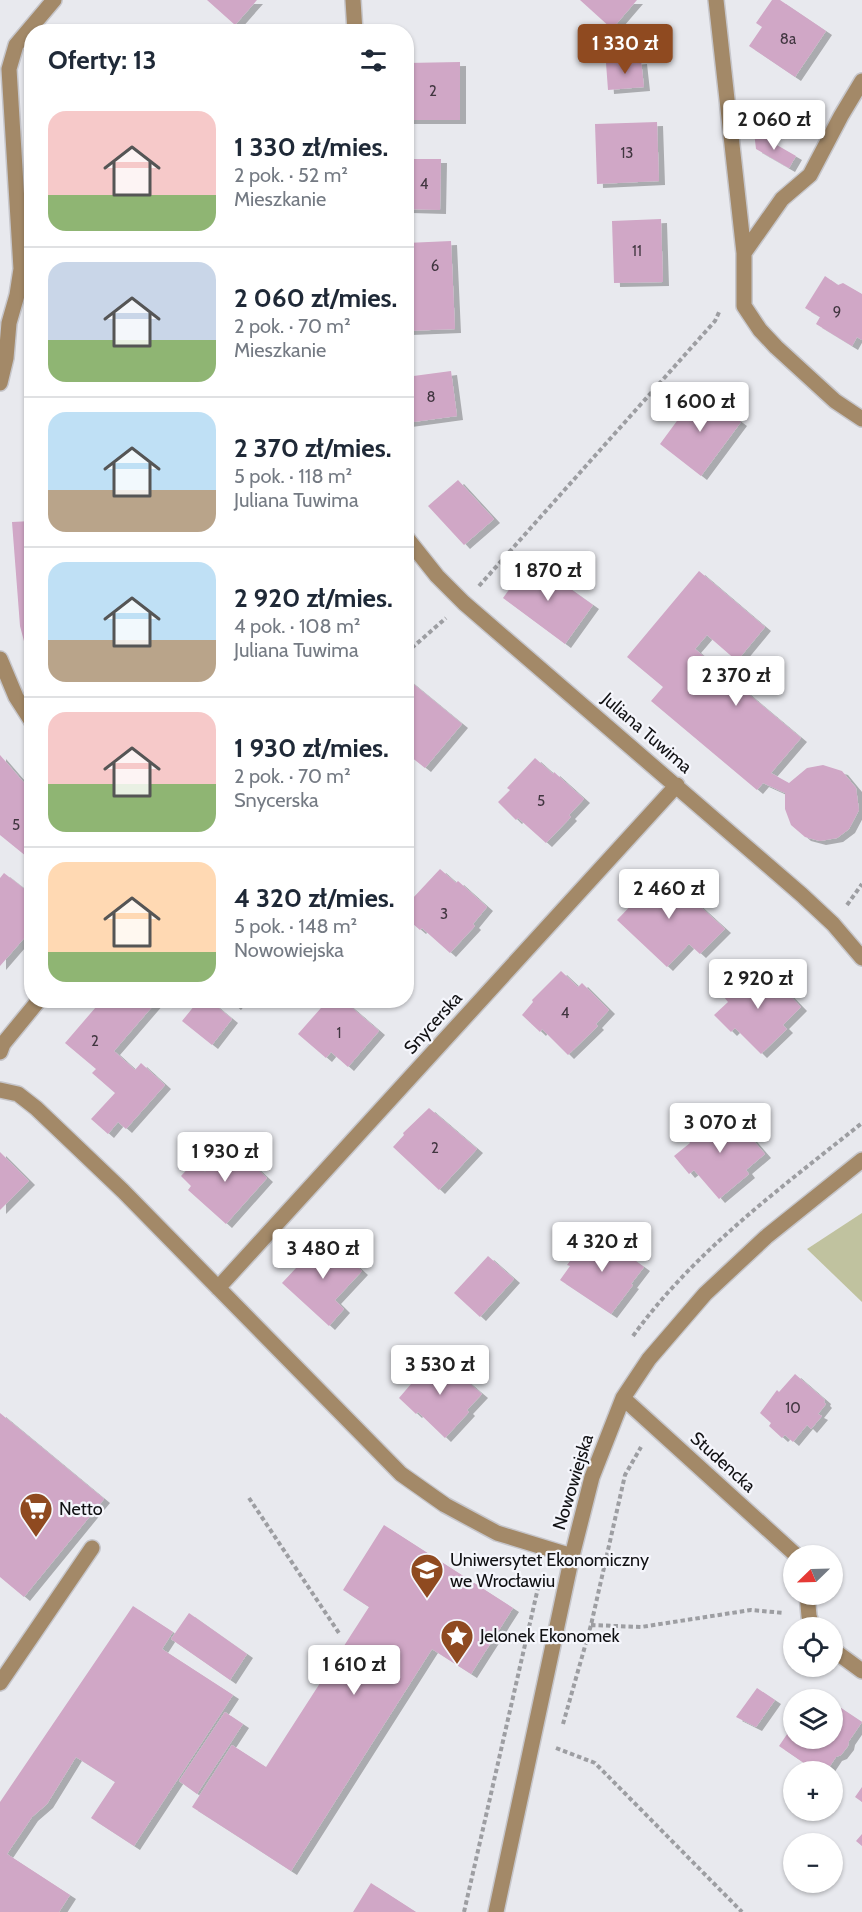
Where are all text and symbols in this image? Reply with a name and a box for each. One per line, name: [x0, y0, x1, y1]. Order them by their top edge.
pin: 1 330 zł: [563, 24, 687, 75]
house number: 8a: [780, 30, 797, 48]
text: 1 330 zł: [592, 31, 658, 55]
text: Oferty: 13: [48, 44, 156, 76]
icon: filters: [357, 44, 390, 77]
house number: 2: [429, 82, 437, 100]
pin: 2 060 zł: [712, 100, 836, 151]
text: 2 060 zł: [737, 107, 811, 131]
text: 1 330 zł/mies.: [234, 131, 388, 163]
icon: home: [96, 135, 168, 207]
house number: 13: [620, 144, 634, 162]
text: 2 pok. · 52 m²: [234, 163, 348, 187]
house number: 4: [420, 175, 429, 193]
text: Mieszkanie: [234, 187, 326, 211]
house number: 11: [632, 242, 642, 260]
house number: 6: [431, 257, 439, 275]
text: 2 060 zł/mies.: [234, 282, 397, 314]
icon: home: [96, 286, 168, 358]
house number: 9: [833, 303, 841, 321]
text: 2 pok. · 70 m²: [234, 314, 351, 338]
text: Mieszkanie: [234, 338, 326, 362]
pin: 1 600 zł: [638, 382, 762, 433]
house number: 8: [426, 388, 436, 406]
text: 1 600 zł: [665, 389, 735, 413]
text: 2 370 zł/mies.: [234, 432, 391, 464]
icon: home: [96, 436, 168, 508]
text: 5 pok. · 118 m²: [234, 464, 352, 488]
text: Juliana Tuwima: [234, 488, 358, 512]
pin: 1 870 zł: [486, 551, 610, 602]
text: 1 870 zł: [514, 558, 582, 582]
text: 2 920 zł/mies.: [234, 582, 393, 614]
icon: home: [96, 586, 168, 658]
text: 4 pok. · 108 m²: [234, 614, 360, 638]
text: Juliana Tuwima: [234, 638, 358, 662]
pin: 2 370 zł: [674, 656, 798, 707]
text: 2 370 zł: [701, 663, 771, 687]
street label: Juliana Tuwima: [597, 687, 697, 778]
text: 1 930 zł/mies.: [234, 732, 389, 764]
icon: home: [96, 736, 168, 808]
text: 2 pok. · 70 m²: [234, 764, 351, 788]
text: Snycerska: [234, 788, 319, 812]
house number: 5: [537, 792, 545, 810]
house number: 5: [12, 816, 20, 834]
pin: 2 460 zł: [607, 869, 731, 920]
text: 2 460 zł: [633, 876, 705, 900]
text: 4 320 zł/mies.: [234, 882, 395, 914]
icon: home: [96, 886, 168, 958]
house number: 3: [440, 905, 448, 923]
text: 5 pok. · 148 m²: [234, 914, 357, 938]
text: Nowowiejska: [234, 938, 344, 962]
pin: 2 920 zł: [696, 959, 820, 1010]
text: 2 920 zł: [723, 966, 793, 990]
street label: Snycerska: [399, 987, 467, 1059]
house number: 4: [561, 1004, 570, 1022]
house number: 1: [337, 1024, 341, 1042]
house number: 2: [91, 1032, 99, 1050]
pin: 3 070 zł: [658, 1103, 782, 1154]
text: 3 070 zł: [684, 1110, 756, 1134]
pin: 1 930 zł: [163, 1132, 287, 1183]
text: 1 930 zł: [191, 1139, 259, 1163]
house number: 2: [431, 1139, 439, 1157]
pin: 4 320 zł: [540, 1222, 664, 1273]
pin: 3 480 zł: [261, 1229, 385, 1280]
text: 4 320 zł: [566, 1229, 638, 1253]
text: 3 480 zł: [287, 1236, 359, 1260]
pin: 3 530 zł: [378, 1345, 502, 1396]
text: 3 530 zł: [405, 1352, 475, 1376]
house number: 10: [785, 1399, 801, 1417]
street label: Studencka: [686, 1427, 760, 1497]
street label: Nowowiejska: [548, 1431, 598, 1533]
supermarket icon: Netto: [18, 1491, 54, 1538]
place label: Netto: [59, 1498, 103, 1520]
north arrow: [783, 1545, 843, 1605]
map controls: [783, 1545, 843, 1893]
place label: Uniwersytet Ekonomiczny we Wrocławiu: [450, 1549, 649, 1592]
school or university icon: Uniwersytet Ekonomiczny we Wrocławiu: [409, 1552, 445, 1599]
button: locate: [783, 1617, 843, 1677]
place icon: Jelonek Ekonomek: [439, 1618, 475, 1665]
place label: Jelonek Ekonomek: [479, 1625, 621, 1647]
pin: 1 610 zł: [292, 1645, 416, 1696]
text: 1 610 zł: [322, 1652, 386, 1676]
button: layers: [783, 1689, 843, 1749]
button: +: [783, 1761, 843, 1821]
button: −: [783, 1833, 843, 1893]

